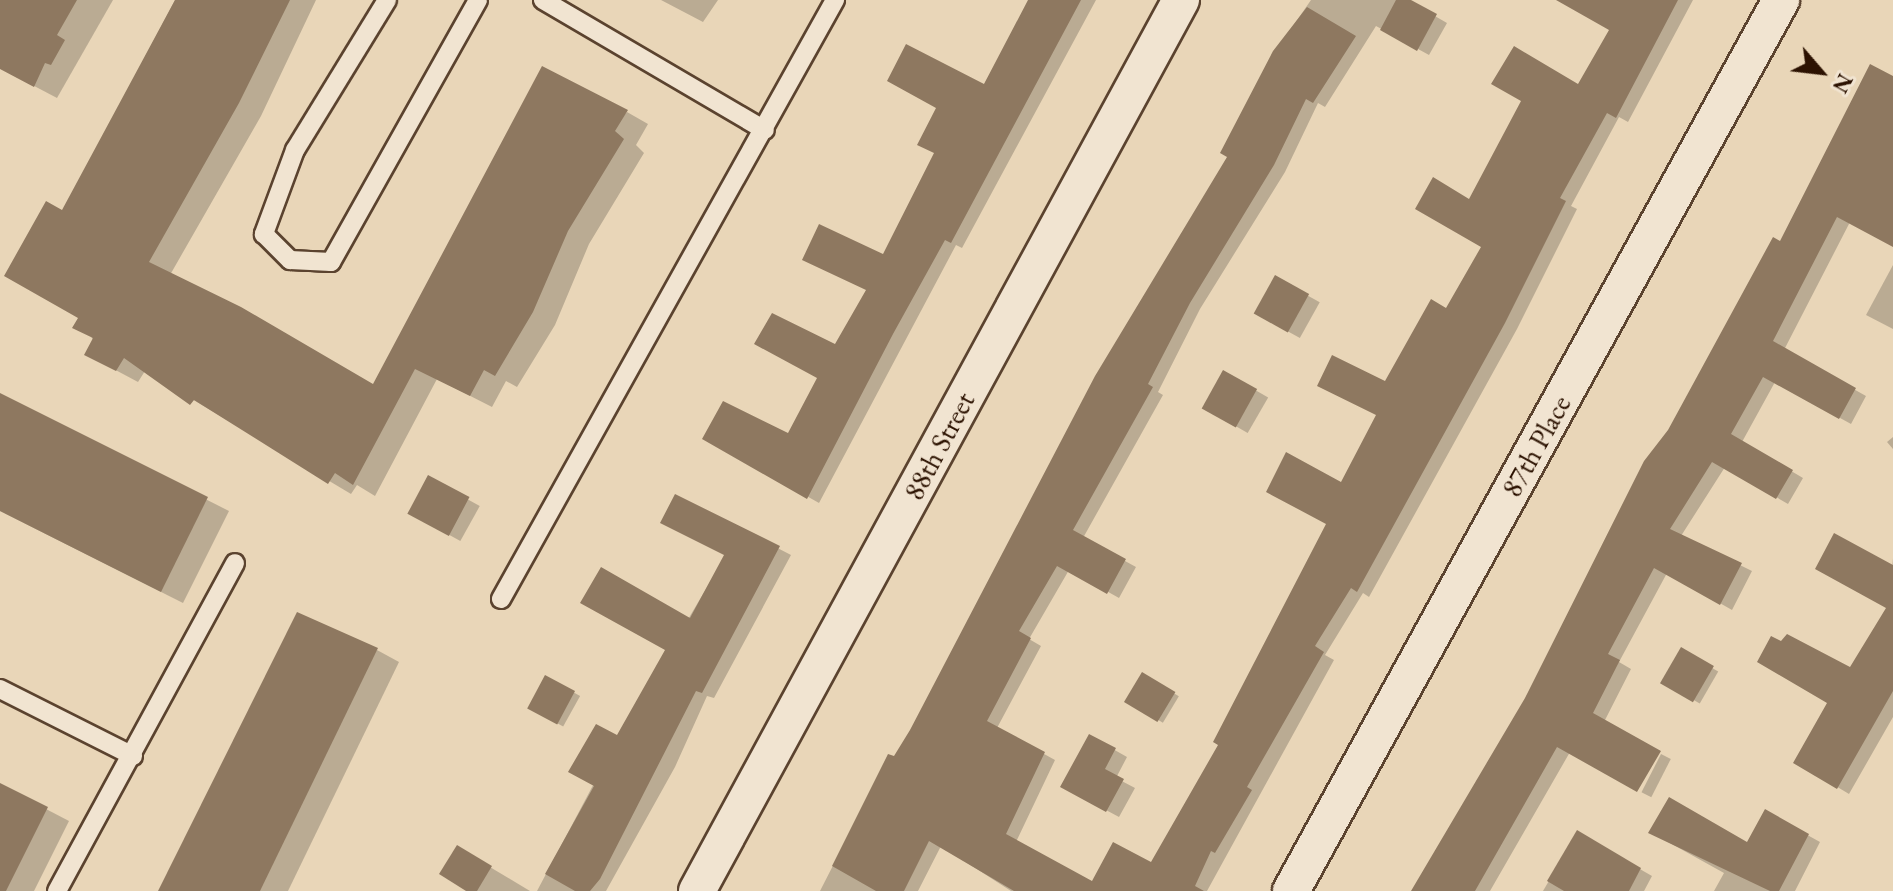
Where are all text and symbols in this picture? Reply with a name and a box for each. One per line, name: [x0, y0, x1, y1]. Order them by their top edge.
north arrow: [1781, 32, 1861, 112]
text: N: [1826, 69, 1860, 98]
street label: 88th Street: [897, 386, 981, 506]
street label: 87th Place: [1494, 389, 1578, 503]

